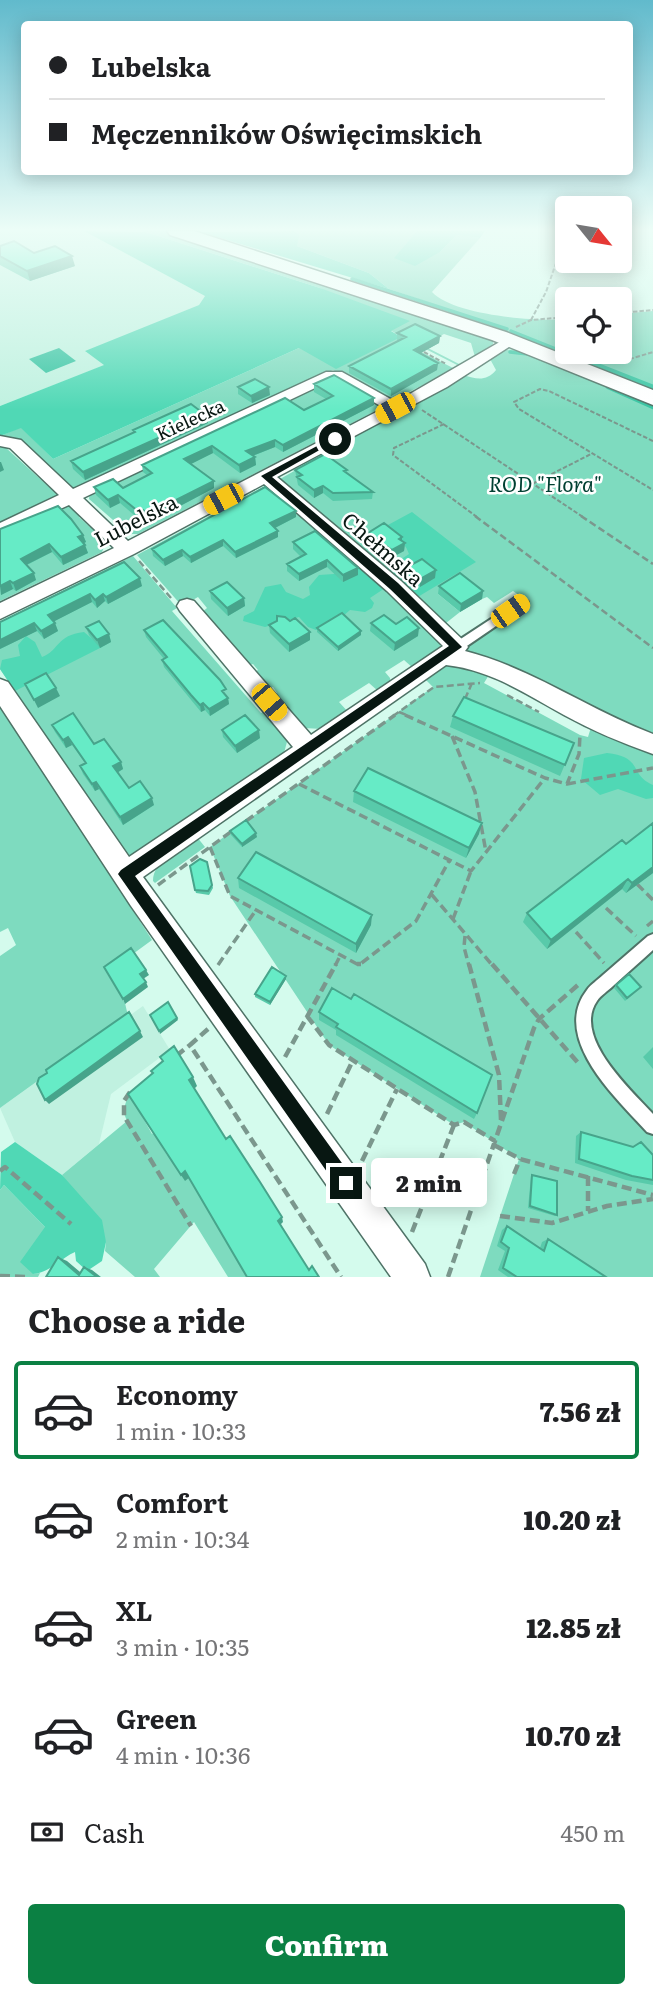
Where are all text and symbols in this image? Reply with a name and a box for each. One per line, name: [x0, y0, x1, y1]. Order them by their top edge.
text: Lubelska: [91, 46, 211, 85]
text: Męczenników Oświęcimskich: [91, 113, 482, 152]
north arrow: [555, 196, 632, 273]
map controls: [555, 196, 632, 364]
button: locate: [555, 287, 632, 364]
car: [372, 389, 419, 427]
street label: Kielecka: [151, 391, 229, 447]
route start: [319, 423, 351, 455]
park label: ROD "Flora": [488, 467, 602, 498]
car: [200, 480, 247, 518]
street label: Lubelska: [88, 484, 183, 553]
street label: Chełmska: [336, 504, 432, 593]
car: [487, 590, 534, 632]
car: [248, 679, 291, 725]
callout: 2 min: [370, 1158, 486, 1208]
text: 2 min: [396, 1165, 462, 1199]
route end: [330, 1167, 362, 1199]
text: Choose a ride: [28, 1295, 245, 1343]
text: Economy: [116, 1374, 238, 1413]
icon: car: [32, 1379, 95, 1442]
text: 7.56 zł: [540, 1391, 621, 1430]
text: 1 min · 10:33: [116, 1413, 246, 1447]
text: Comfort: [116, 1482, 228, 1521]
icon: car: [32, 1487, 95, 1550]
text: 10.20 zł: [524, 1499, 621, 1538]
text: 2 min · 10:34: [116, 1521, 249, 1555]
text: XL: [116, 1590, 153, 1629]
icon: car: [32, 1595, 95, 1658]
text: 12.85 zł: [526, 1607, 621, 1646]
text: 3 min · 10:35: [116, 1629, 249, 1663]
text: Green: [116, 1698, 197, 1737]
icon: car: [32, 1703, 95, 1766]
text: 10.70 zł: [526, 1715, 621, 1754]
text: 4 min · 10:36: [116, 1737, 250, 1771]
text: Cash: [84, 1812, 145, 1851]
icon: cash: [28, 1813, 66, 1851]
text: 450 m: [560, 1815, 625, 1849]
button: Confirm: [28, 1904, 625, 1984]

